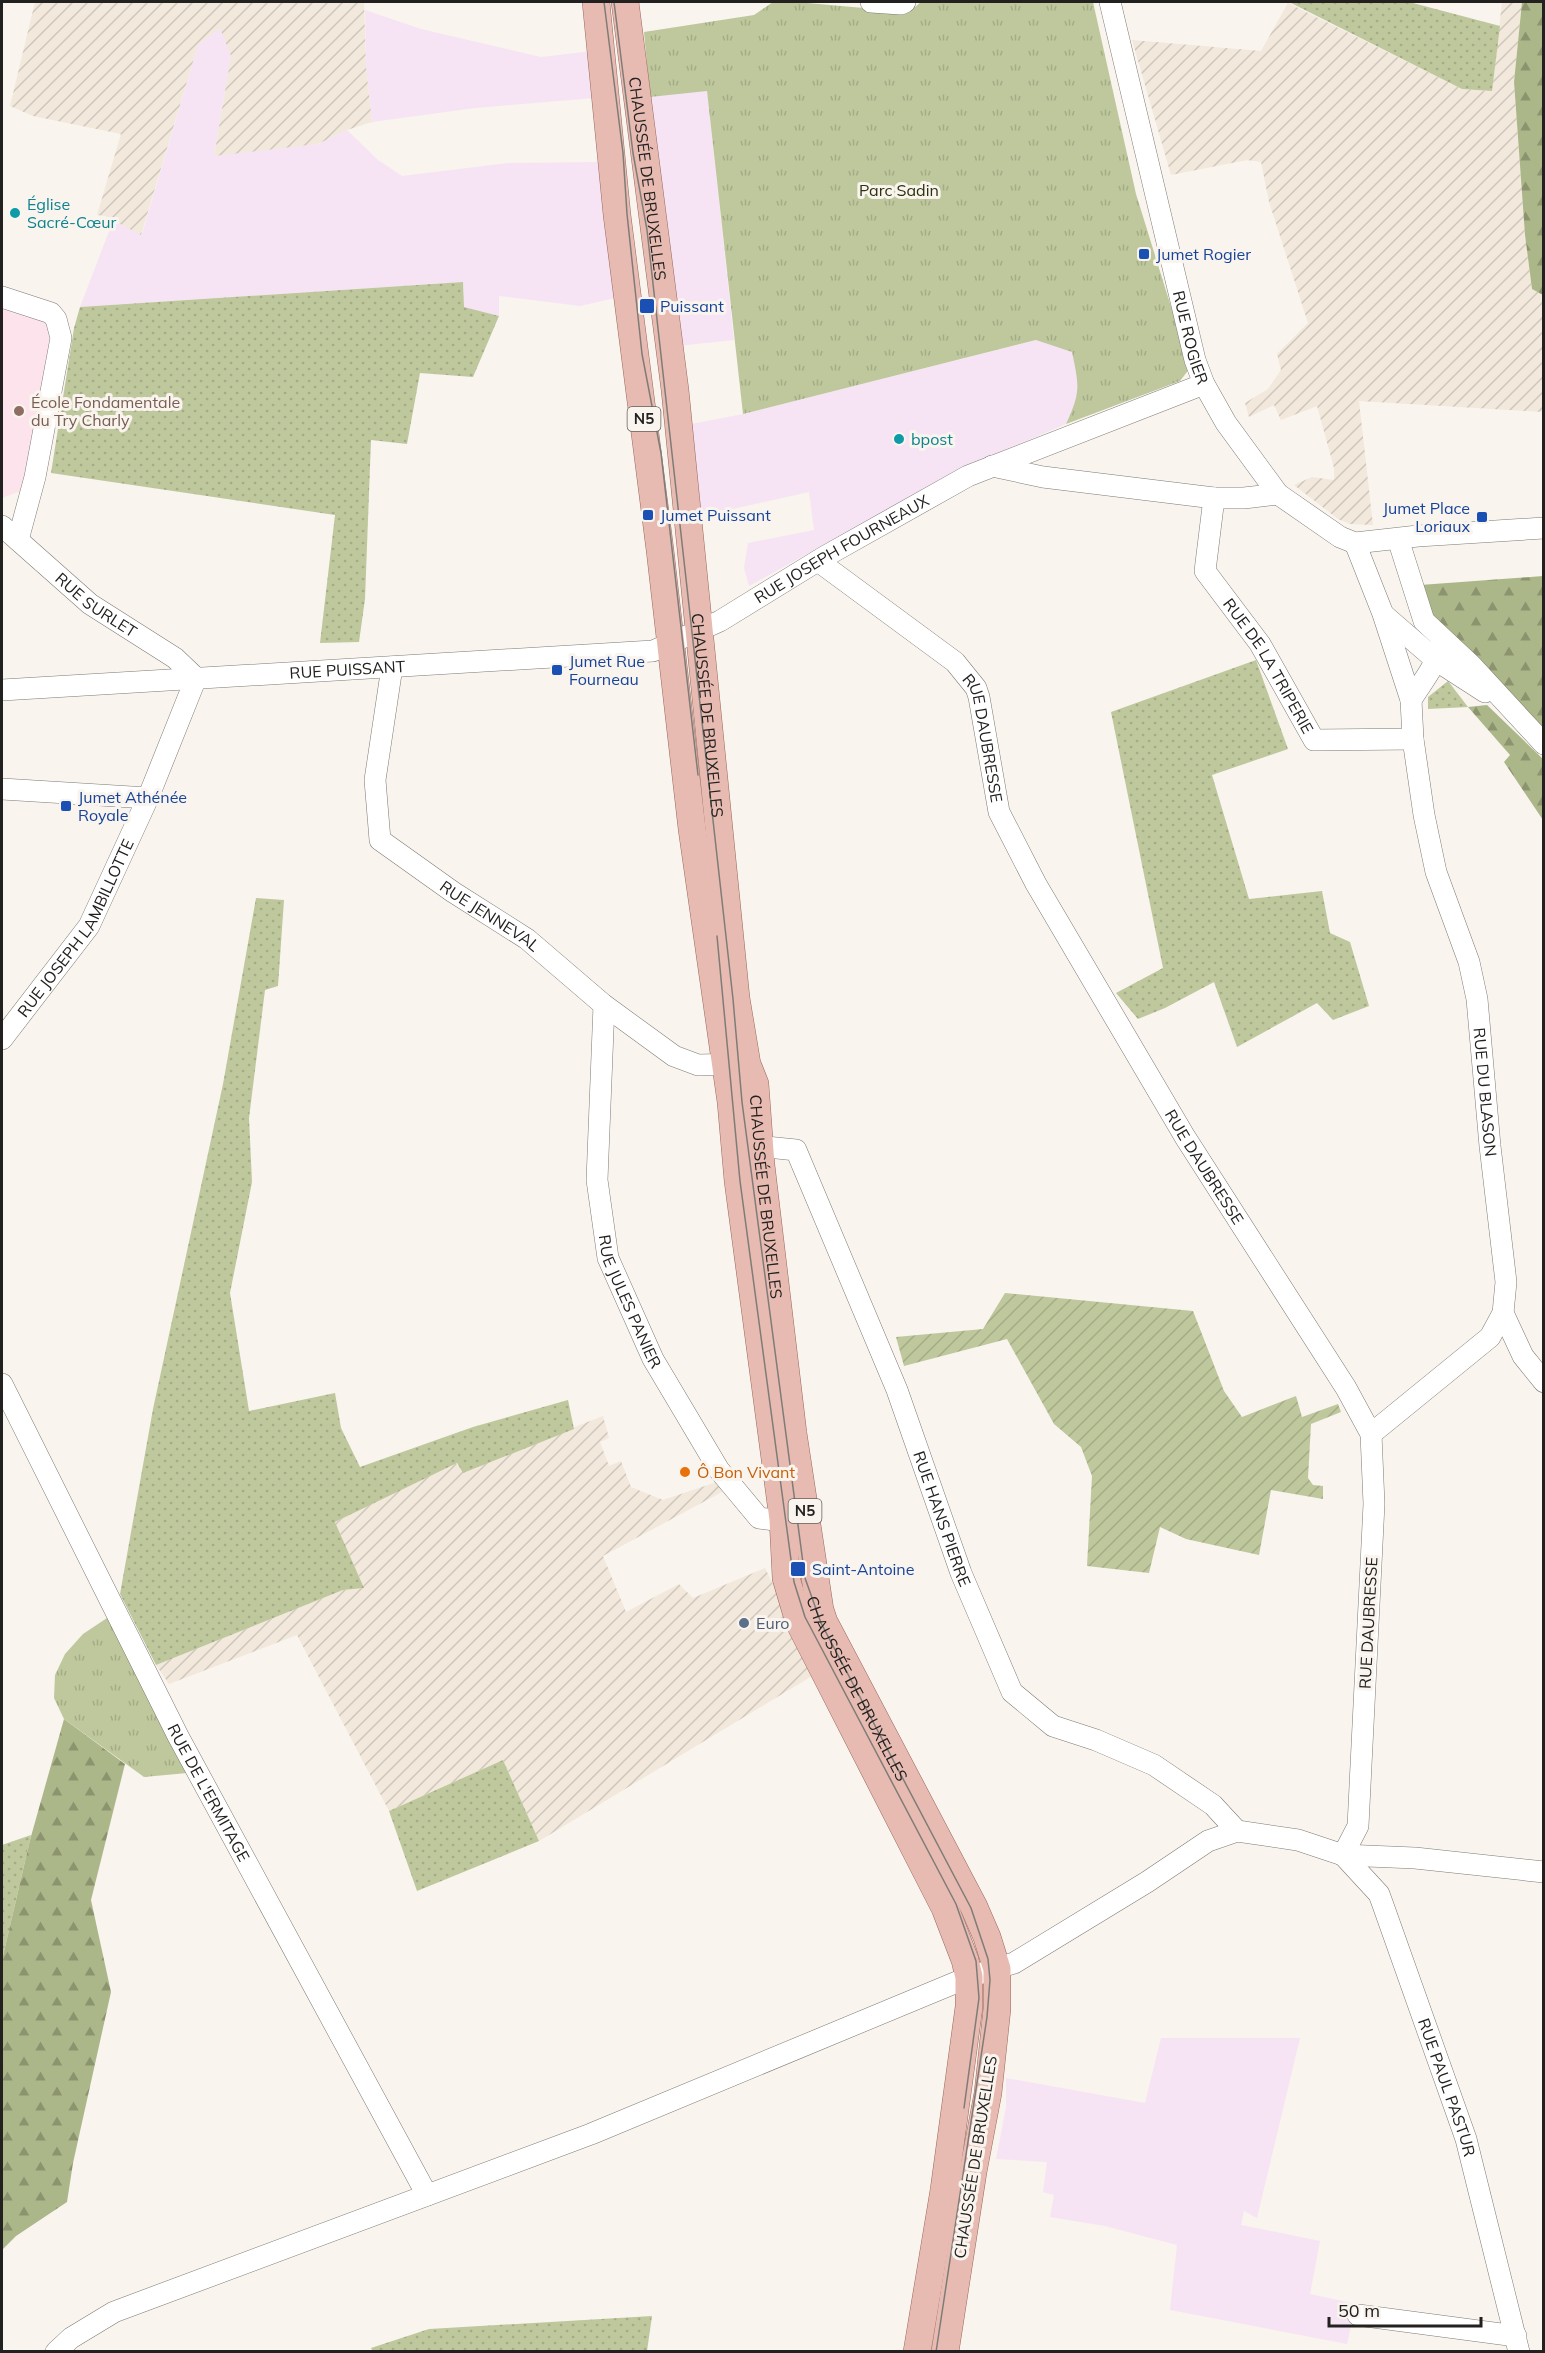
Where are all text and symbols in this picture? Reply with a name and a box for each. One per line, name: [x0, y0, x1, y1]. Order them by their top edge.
street label: CHAUSSÉE DE BRUXELLES: [625, 76, 671, 282]
park label: Parc Sadin: [859, 180, 939, 200]
place label: Église Sacré-Cœur: [27, 194, 116, 232]
marker: Église Sacré-Cœur: [8, 206, 22, 220]
place label: Jumet Rogier: [1156, 244, 1251, 264]
marker: Jumet Rogier: [1137, 247, 1151, 261]
street label: RUE ROGIER: [1169, 289, 1213, 387]
place label: Puissant: [660, 296, 724, 316]
marker: Puissant: [638, 297, 656, 315]
place label: École Fondamentale du Try Charly: [31, 392, 180, 430]
marker: École Fondamentale du Try Charly: [12, 404, 26, 418]
road number: N5: [628, 407, 660, 431]
place label: bpost: [911, 429, 953, 449]
marker: bpost: [892, 432, 906, 446]
street label: RUE JOSEPH FOURNEAUX: [750, 490, 933, 608]
place label: Jumet Place Loriaux: [1383, 498, 1470, 536]
place label: Jumet Puissant: [660, 505, 771, 525]
marker: Jumet Puissant: [641, 508, 655, 522]
marker: Jumet Place Loriaux: [1475, 510, 1489, 524]
street label: RUE SURLET: [51, 568, 141, 641]
street label: RUE DE LA TRIPERIE: [1219, 594, 1318, 737]
street label: CHAUSSÉE DE BRUXELLES: [687, 612, 728, 818]
place label: Jumet Rue Fourneau: [569, 651, 645, 689]
street label: RUE PUISSANT: [289, 656, 406, 683]
marker: Jumet Rue Fourneau: [550, 663, 564, 677]
street label: RUE DAUBRESSE: [958, 670, 1007, 804]
place label: Jumet Athénée Royale: [78, 787, 187, 825]
marker: Jumet Athénée Royale: [59, 799, 73, 813]
street label: RUE JOSEPH LAMBILLOTTE: [13, 836, 138, 1021]
street label: RUE JENNEVAL: [436, 876, 544, 956]
street label: RUE DU BLASON: [1470, 1027, 1501, 1158]
street label: CHAUSSÉE DE BRUXELLES: [746, 1094, 787, 1300]
street label: RUE DAUBRESSE: [1161, 1106, 1248, 1228]
street label: RUE JULES PANIER: [595, 1233, 666, 1372]
street label: RUE HANS PIERRE: [909, 1448, 976, 1589]
place label: Ô Bon Vivant: [697, 1462, 795, 1482]
marker: Ô Bon Vivant: [678, 1465, 692, 1479]
road number: N5: [788, 1499, 822, 1523]
street label: RUE DAUBRESSE: [1355, 1557, 1381, 1689]
place label: Saint-Antoine: [812, 1559, 914, 1579]
marker: Saint-Antoine: [789, 1560, 807, 1578]
street label: CHAUSSÉE DE BRUXELLES: [802, 1593, 912, 1784]
place label: Euro: [756, 1613, 789, 1633]
marker: Euro: [737, 1616, 751, 1630]
street label: RUE DE L'ERMITAGE: [164, 1720, 254, 1865]
street label: RUE PAUL PASTUR: [1414, 2015, 1480, 2158]
street label: CHAUSSÉE DE BRUXELLES: [949, 2054, 1001, 2260]
scale bar: [1329, 2290, 1480, 2328]
text: 50 m: [1338, 2299, 1380, 2322]

